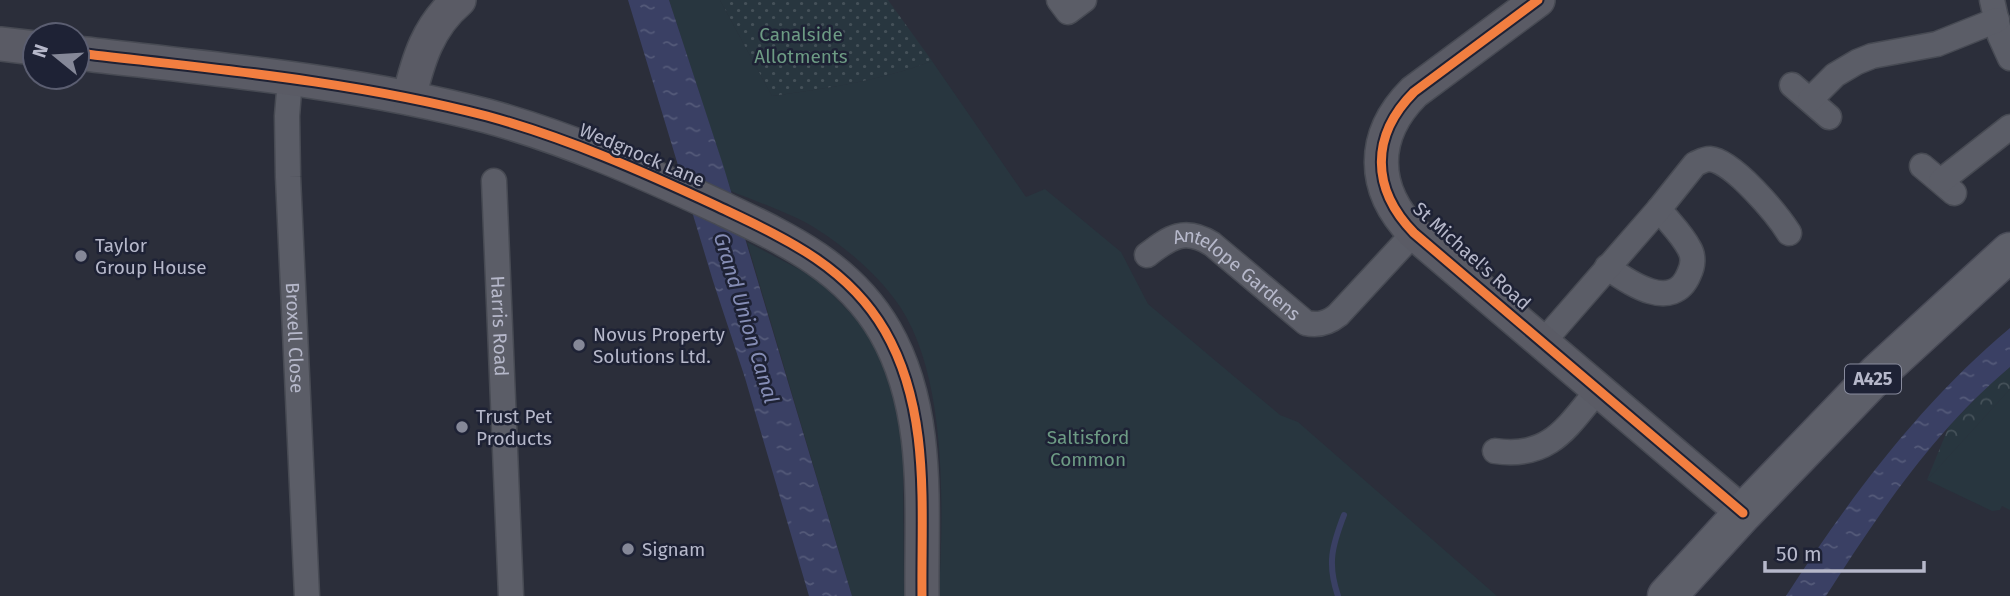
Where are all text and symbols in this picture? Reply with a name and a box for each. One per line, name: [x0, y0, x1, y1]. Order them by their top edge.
north arrow: [21, 21, 91, 91]
park label: Canalside Allotments: [754, 23, 848, 68]
text: N: [27, 41, 53, 60]
street label: Wedgnock Lane: [576, 118, 708, 192]
street label: St Michael's Road: [1408, 197, 1536, 315]
street label: Antelope Gardens: [1170, 223, 1305, 325]
water label: Grand Union Canal: [708, 229, 784, 407]
place label: Taylor Group House: [95, 234, 207, 279]
marker: Taylor Group House: [73, 248, 89, 264]
street label: Harris Road: [486, 275, 513, 377]
street label: Broxell Close: [281, 282, 309, 394]
place label: Novus Property Solutions Ltd.: [593, 323, 726, 368]
marker: Novus Property Solutions Ltd.: [571, 337, 587, 353]
road number: A425: [1845, 365, 1901, 394]
place label: Trust Pet Products: [476, 405, 552, 450]
marker: Trust Pet Products: [454, 419, 470, 435]
park label: Saltisford Common: [1047, 426, 1129, 471]
scale bar: [1765, 530, 1924, 574]
place label: Signam: [642, 538, 705, 561]
marker: Signam: [620, 541, 636, 557]
text: 50 m: [1776, 541, 1822, 567]

